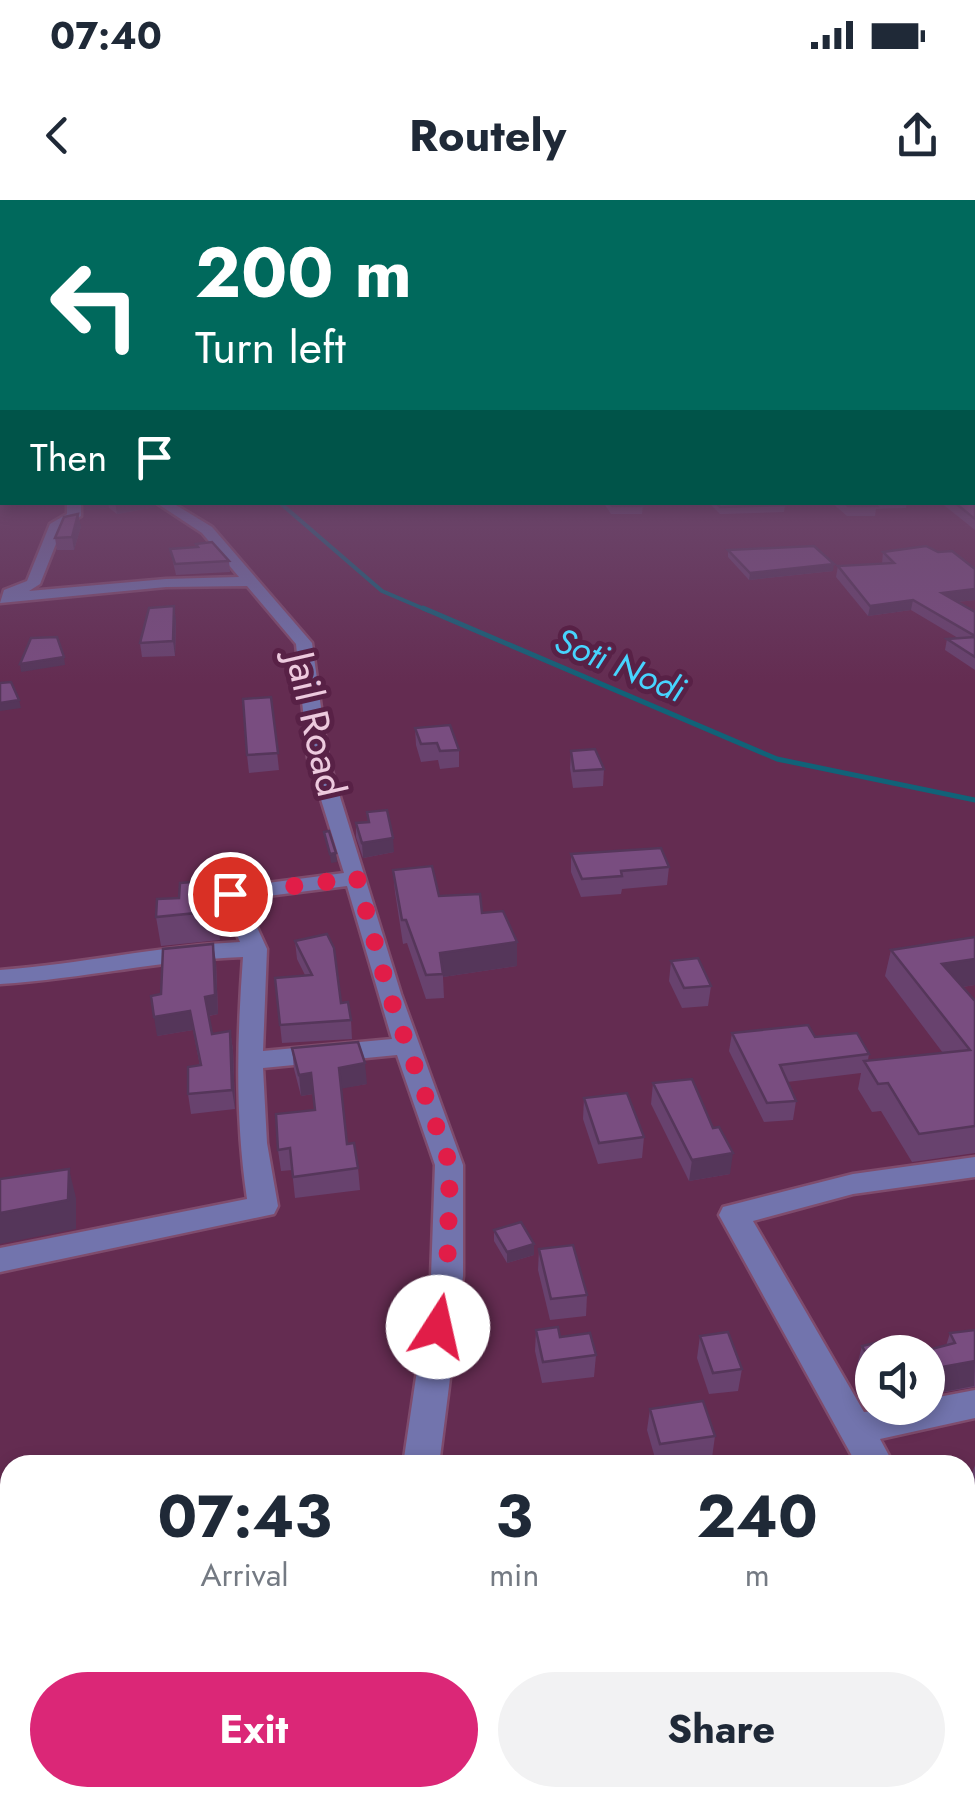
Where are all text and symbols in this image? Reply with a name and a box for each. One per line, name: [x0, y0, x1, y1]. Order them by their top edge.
text: 07:40: [50, 8, 162, 63]
text: Routely: [409, 103, 566, 168]
icon: back: [30, 108, 85, 163]
icon: share: [890, 108, 945, 163]
text: 200 m: [195, 222, 412, 323]
icon: left: [30, 240, 160, 370]
text: Turn left: [195, 315, 346, 380]
text: Then: [30, 430, 107, 485]
icon: arrive: [127, 430, 182, 485]
water label: Soti Nodi: [547, 615, 694, 715]
street label: Jail Road: [270, 641, 361, 802]
pin: [188, 852, 273, 937]
icon: arrive: [203, 867, 258, 922]
position arrow: [386, 1275, 490, 1379]
map controls: [855, 1335, 945, 1425]
button: sound: [855, 1335, 945, 1425]
text: 07:43: [157, 1473, 332, 1560]
text: 3: [496, 1473, 533, 1560]
text: 240: [697, 1473, 818, 1560]
text: Arrival: [200, 1552, 289, 1598]
text: min: [489, 1552, 539, 1598]
text: m: [745, 1552, 770, 1598]
button: Exit: [30, 1672, 478, 1787]
button: Share: [498, 1672, 945, 1787]

